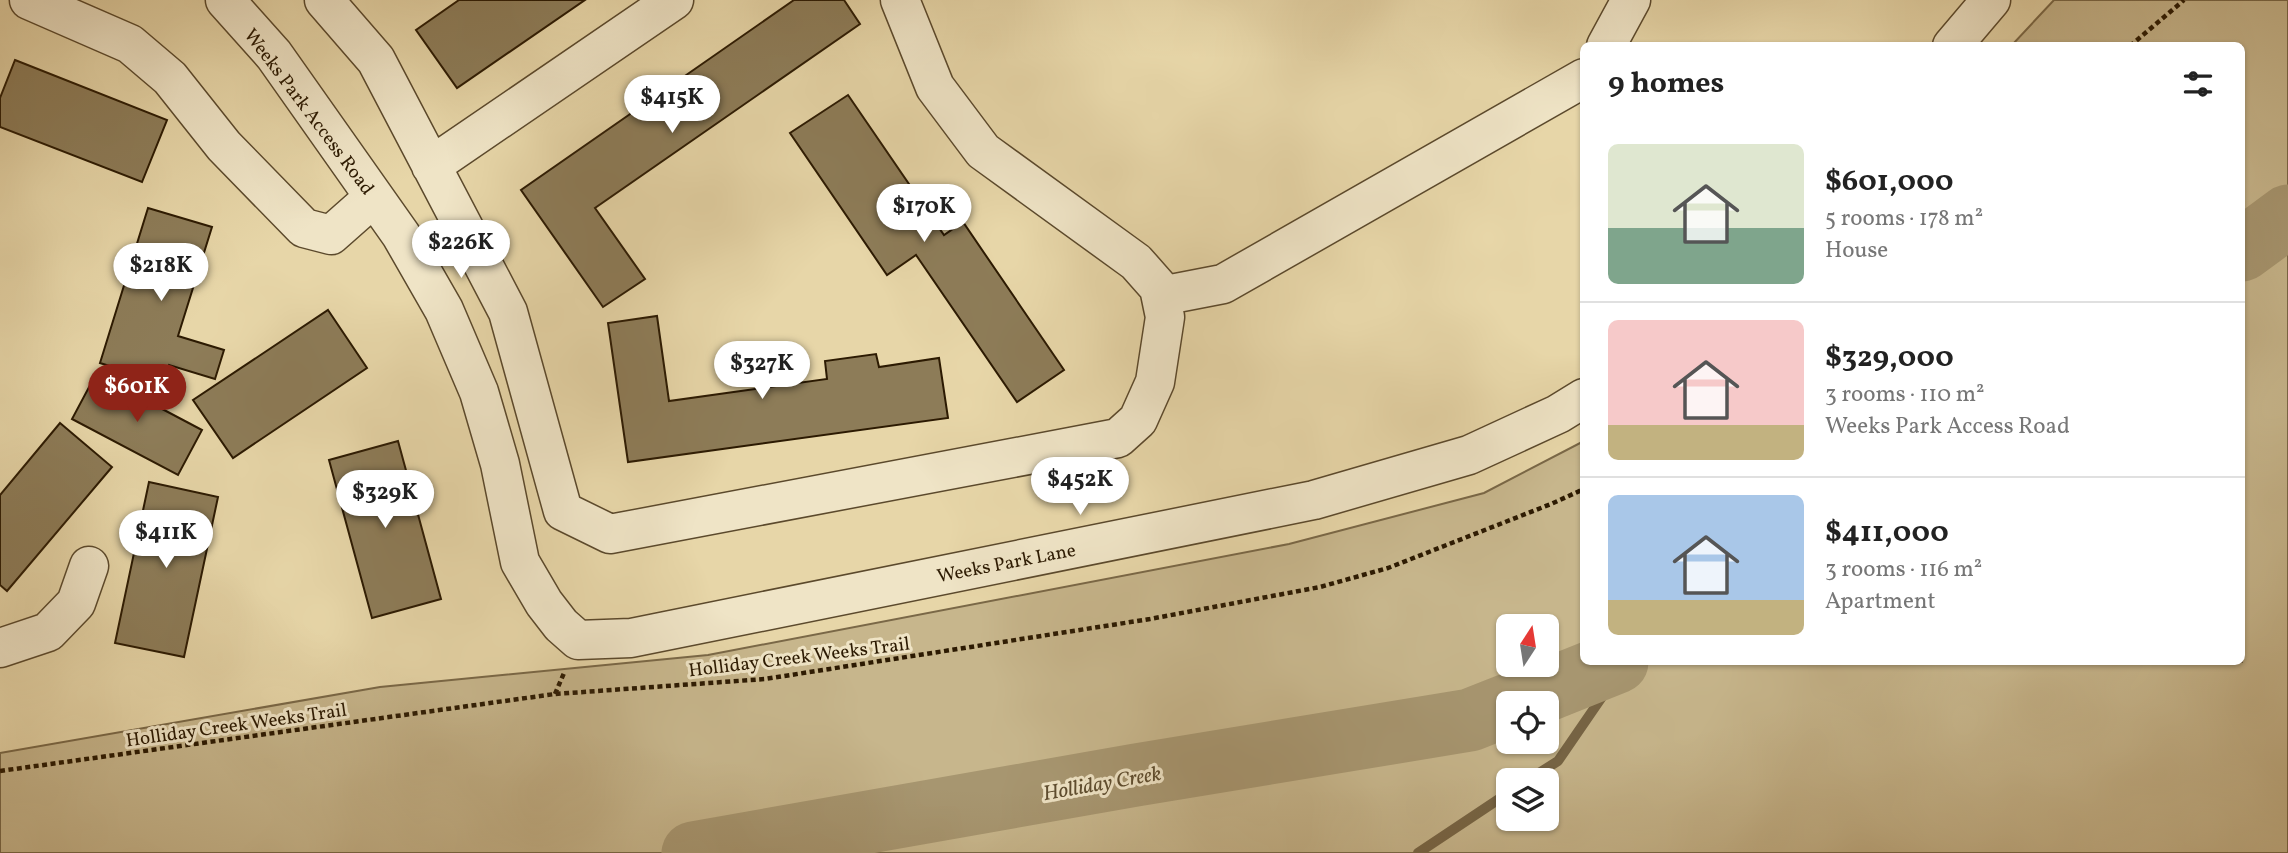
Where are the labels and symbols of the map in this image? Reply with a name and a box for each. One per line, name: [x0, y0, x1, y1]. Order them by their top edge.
street label: Weeks Park Access Road: [237, 24, 380, 201]
pin: $415K: [623, 76, 721, 135]
pin: $170K: [875, 184, 973, 244]
pin: $226K: [412, 220, 510, 280]
pin: $218K: [112, 244, 210, 303]
pin: $327K: [713, 342, 811, 401]
pin: $601K: [88, 364, 186, 424]
pin: $452K: [1031, 458, 1129, 517]
pin: $329K: [336, 470, 434, 530]
pin: $411K: [117, 510, 215, 570]
street label: Weeks Park Lane: [935, 538, 1078, 590]
north arrow: [1496, 614, 1559, 677]
street label: Holliday Creek Weeks Trail: [687, 631, 912, 684]
street label: Holliday Creek Weeks Trail: [124, 698, 349, 754]
water label: Holliday Creek: [1041, 760, 1164, 809]

